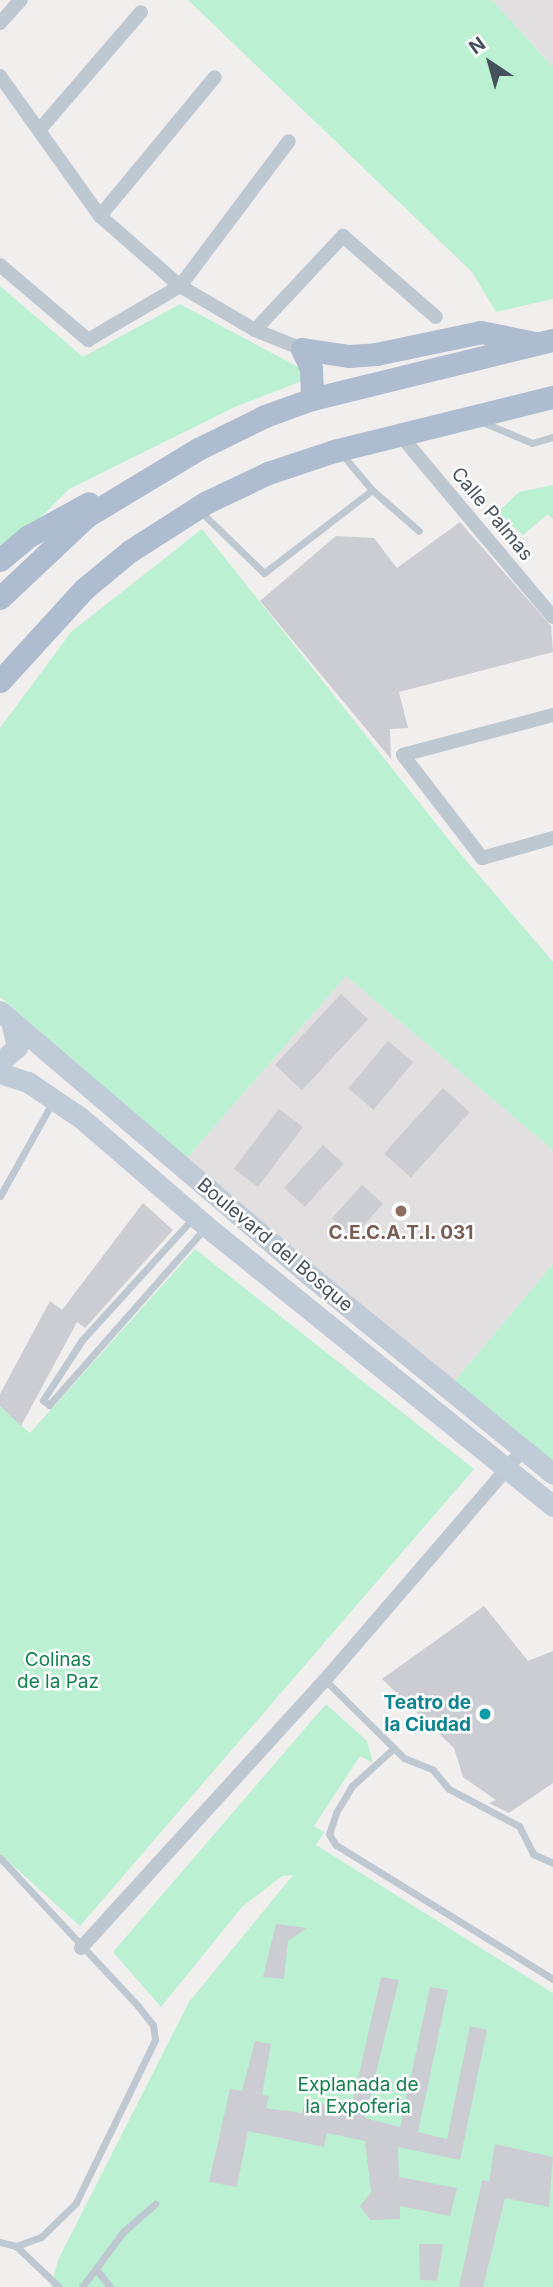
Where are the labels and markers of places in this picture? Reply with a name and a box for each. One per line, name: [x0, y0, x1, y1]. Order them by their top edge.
marker: C.E.C.A.T.I. 031: [393, 1203, 409, 1219]
place label: C.E.C.A.T.I. 031: [328, 1222, 474, 1244]
place label: Teatro de la Ciudad: [384, 1692, 471, 1736]
marker: Teatro de la Ciudad: [477, 1706, 493, 1722]

